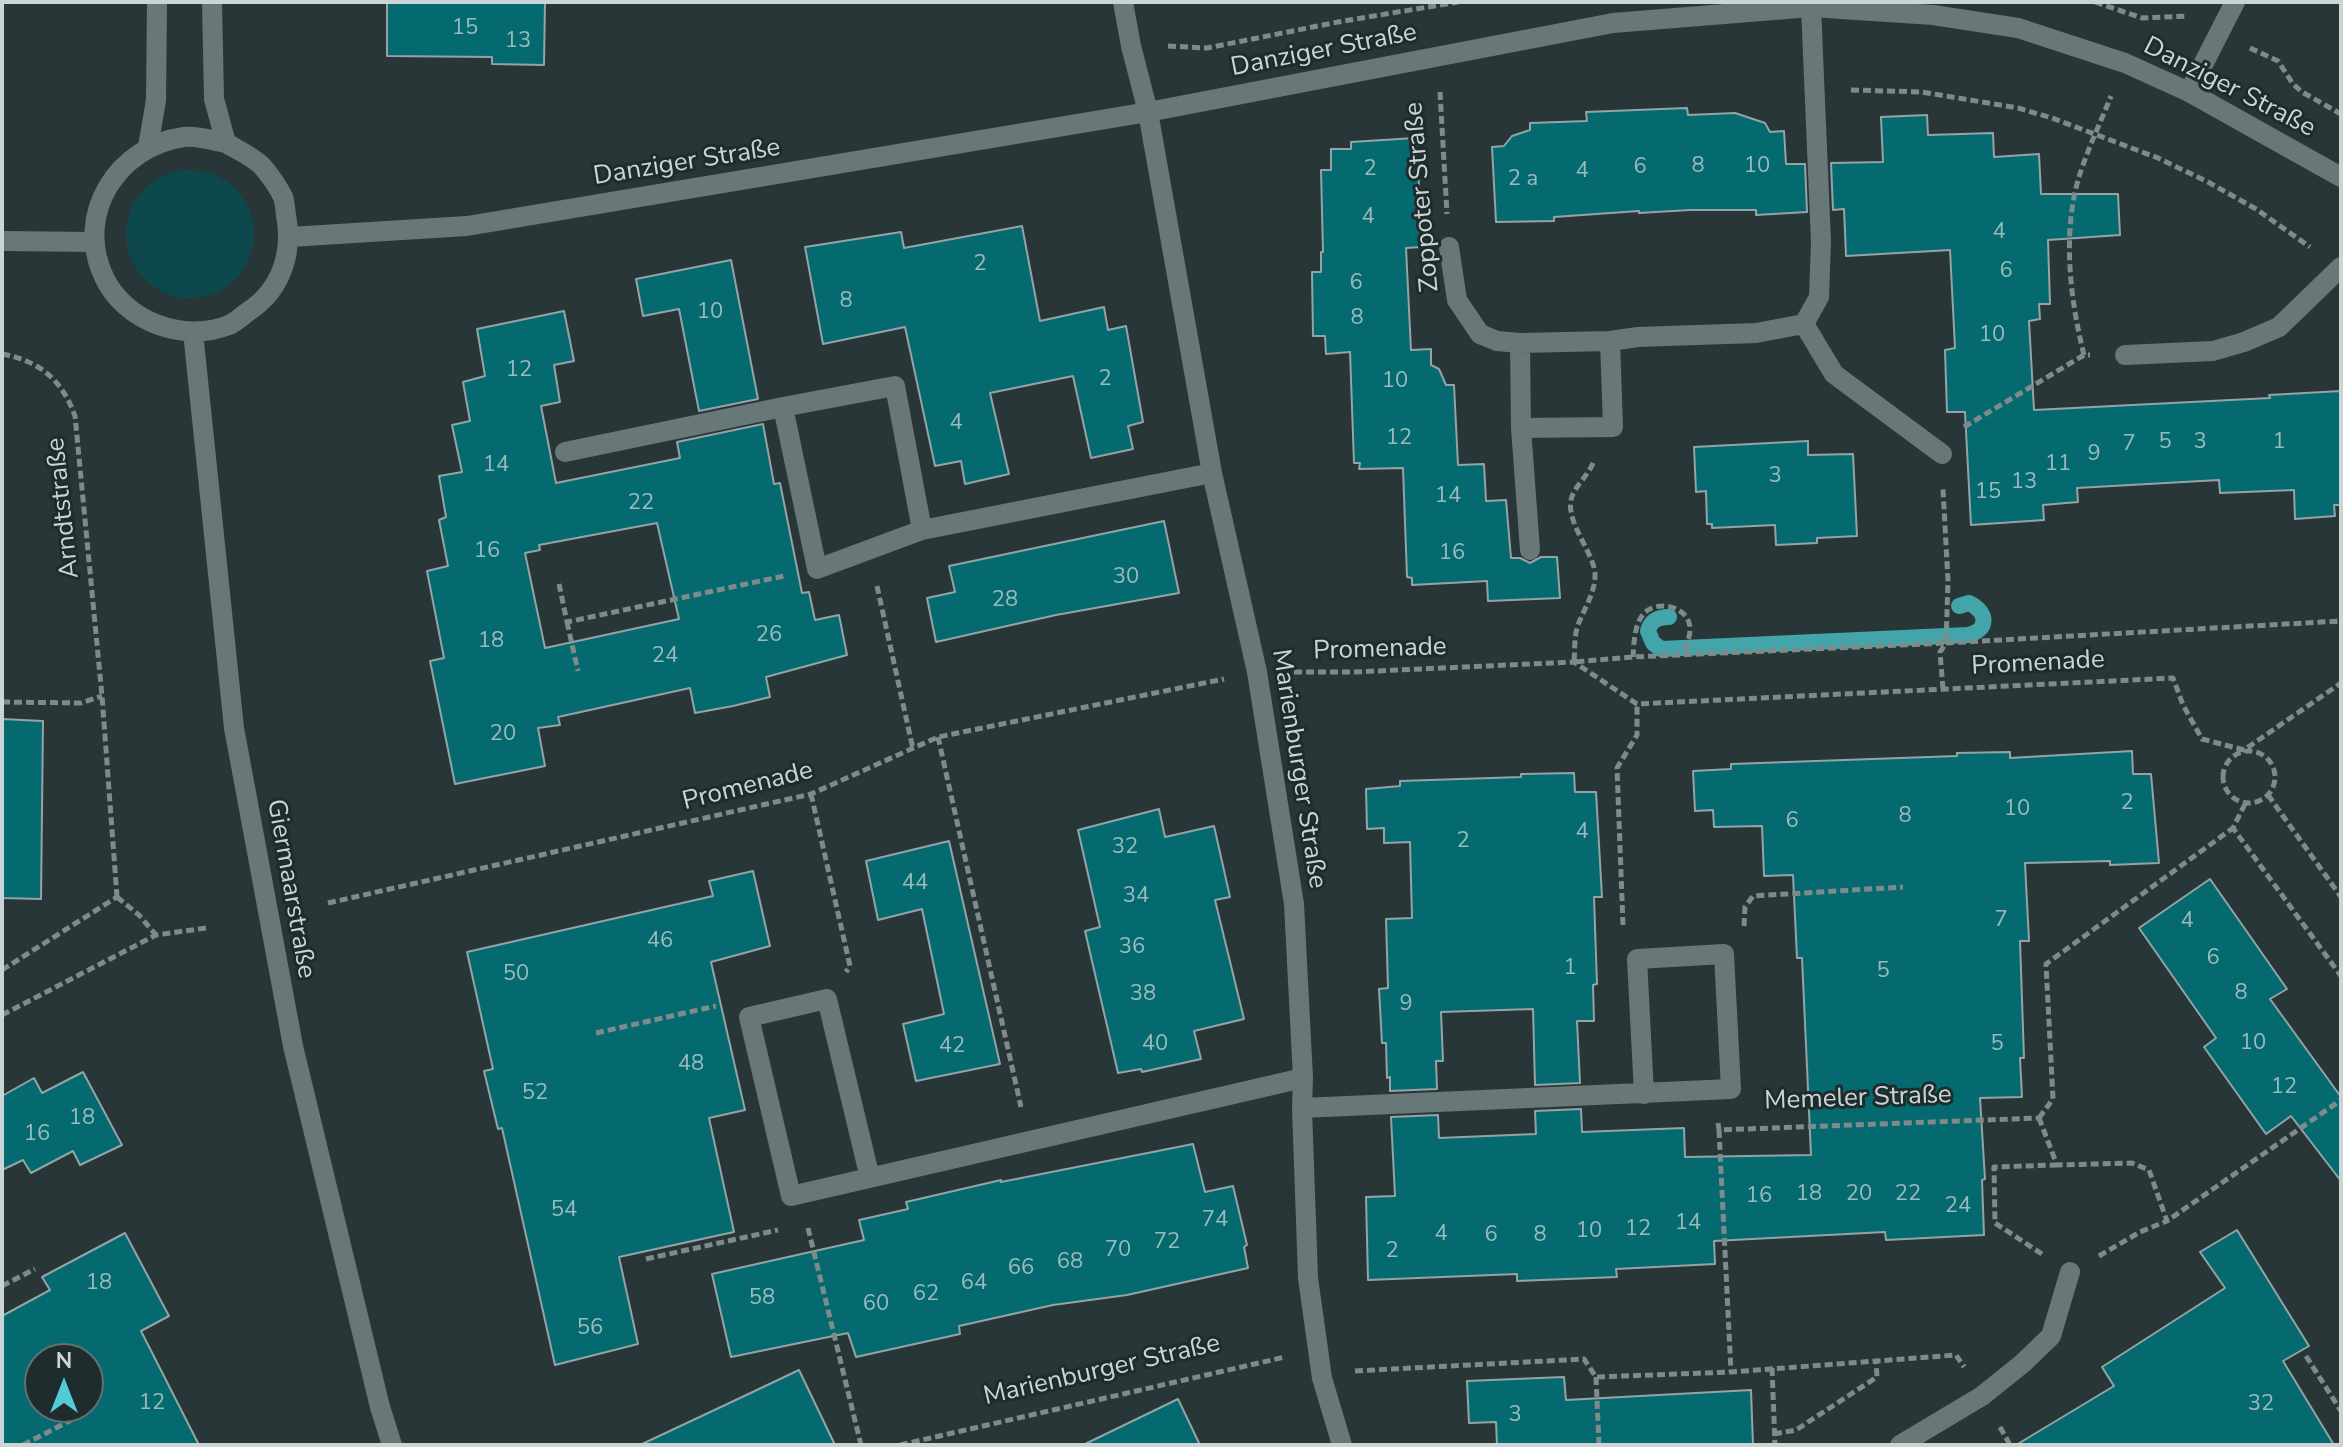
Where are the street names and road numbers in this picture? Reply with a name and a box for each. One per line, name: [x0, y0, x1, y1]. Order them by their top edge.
street label: Danziger Straße: [1228, 18, 1420, 84]
street label: Danziger Straße: [2138, 31, 2320, 145]
street label: Zoppoter Straße: [1399, 101, 1447, 293]
street label: Danziger Straße: [591, 133, 783, 193]
street label: Arndtstraße: [41, 436, 87, 580]
street label: Promenade: [1313, 632, 1447, 668]
street label: Promenade: [1971, 645, 2105, 683]
street label: Marienburger Straße: [1264, 647, 1332, 891]
street label: Promenade: [679, 756, 817, 818]
street label: Giermaarstraße: [259, 797, 321, 981]
street label: Memeler Straße: [1764, 1080, 1952, 1118]
street label: Marienburger Straße: [981, 1329, 1223, 1413]

